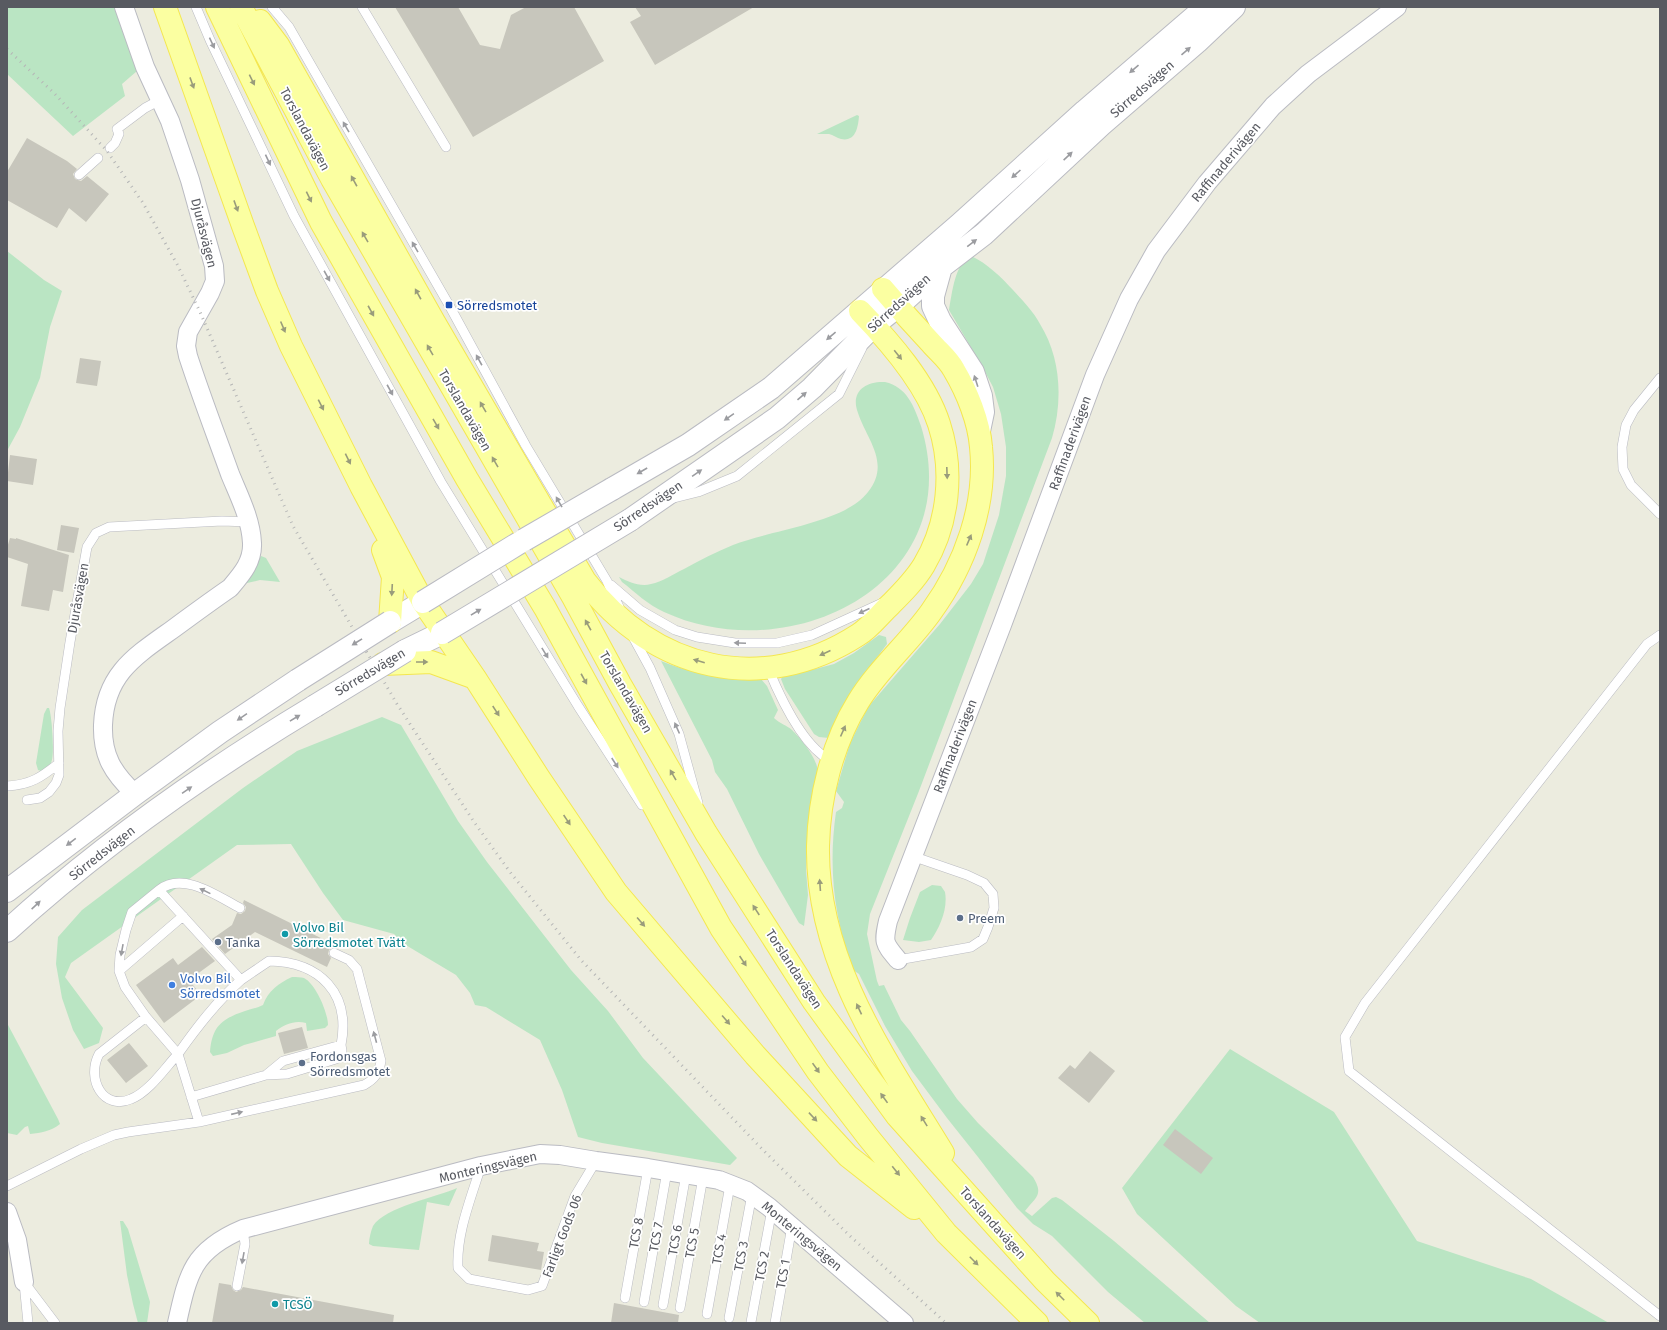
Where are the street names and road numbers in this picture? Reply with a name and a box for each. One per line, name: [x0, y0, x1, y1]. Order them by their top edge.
street label: Sörredsvägen: [1107, 57, 1177, 121]
street label: Torslandavägen: [277, 85, 333, 173]
street label: Raffinaderivägen: [1188, 119, 1264, 205]
street label: Djuråsvägen: [188, 197, 220, 269]
street label: Sörredsvägen: [864, 271, 934, 335]
street label: Torslandavägen: [436, 366, 494, 454]
street label: Raffinaderivägen: [1046, 394, 1094, 492]
street label: Sörredsvägen: [611, 478, 685, 534]
street label: Djuråsvägen: [64, 562, 92, 634]
street label: Sörredsvägen: [332, 645, 408, 699]
street label: Torslandavägen: [597, 648, 655, 736]
street label: Raffinaderivägen: [930, 697, 980, 795]
street label: Sörredsvägen: [66, 823, 138, 883]
street label: Torslandavägen: [763, 926, 825, 1012]
street label: Monteringsvägen: [438, 1148, 538, 1186]
street label: Torslandavägen: [957, 1184, 1029, 1262]
street label: Farligt Gods 06: [539, 1192, 585, 1279]
street label: Monteringsvägen: [759, 1198, 845, 1274]
street label: TCS 8: [626, 1216, 646, 1250]
street label: TCS 7: [646, 1221, 666, 1253]
street label: TCS 6: [665, 1223, 685, 1257]
street label: TCS 5: [682, 1227, 702, 1259]
street label: TCS 4: [709, 1232, 729, 1266]
street label: TCS 3: [731, 1240, 751, 1272]
street label: TCS 2: [752, 1250, 772, 1282]
street label: TCS 1: [773, 1258, 793, 1290]

